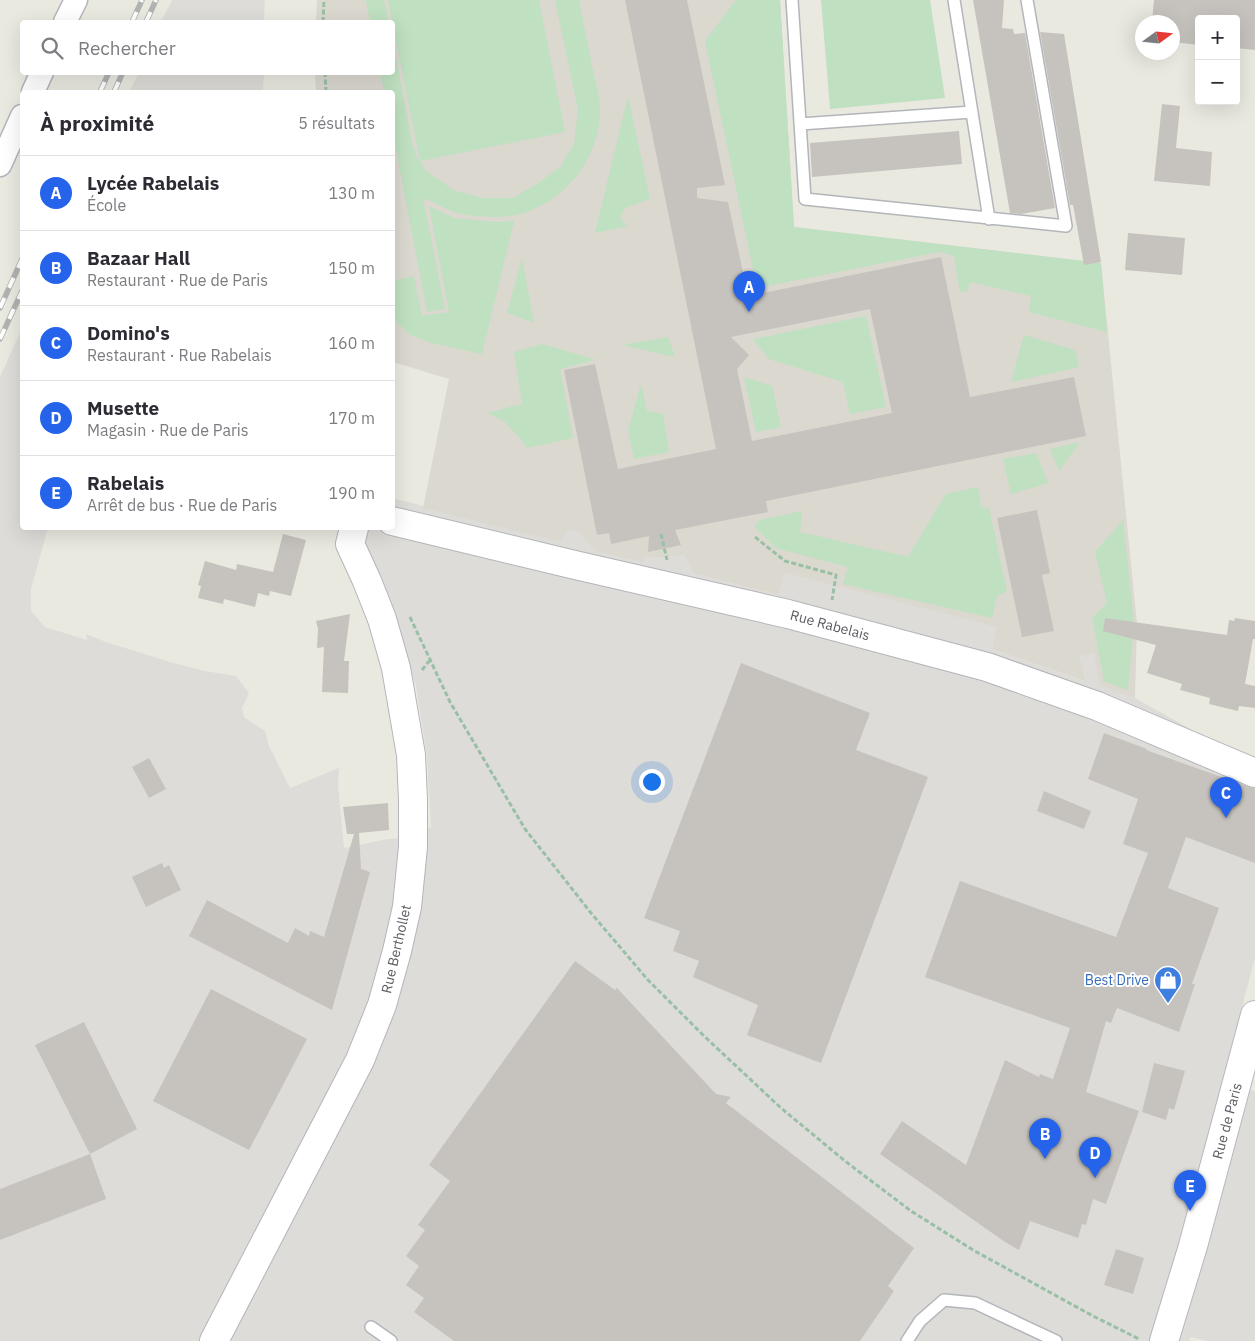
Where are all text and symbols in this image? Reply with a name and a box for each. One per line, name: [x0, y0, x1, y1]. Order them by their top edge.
north arrow: [1135, 15, 1180, 60]
map controls: [1195, 15, 1240, 105]
button: +: [1195, 15, 1240, 60]
search box: [20, 20, 395, 75]
icon: search: [38, 34, 66, 62]
text: Rechercher: [78, 36, 176, 60]
button: −: [1195, 60, 1240, 105]
text: À proximité: [40, 109, 154, 137]
text: 5 résultats: [298, 113, 375, 133]
text: Lycée Rabelais: [87, 171, 219, 195]
text: A: [51, 183, 61, 203]
text: 130 m: [328, 183, 375, 203]
text: École: [87, 195, 126, 215]
text: Bazaar Hall: [87, 246, 190, 270]
text: B: [51, 258, 61, 278]
text: 150 m: [328, 258, 375, 278]
text: Restaurant · Rue de Paris: [87, 270, 268, 290]
pin: A: [733, 271, 765, 312]
text: Domino's: [87, 321, 170, 345]
text: C: [51, 333, 61, 353]
text: 160 m: [328, 333, 375, 353]
text: Restaurant · Rue Rabelais: [87, 345, 272, 365]
text: Musette: [87, 396, 159, 420]
text: D: [50, 408, 62, 428]
text: 170 m: [328, 408, 375, 428]
text: Magasin · Rue de Paris: [87, 420, 249, 440]
text: Rabelais: [87, 471, 164, 495]
text: E: [51, 483, 61, 503]
text: 190 m: [328, 483, 375, 503]
text: Arrêt de bus · Rue de Paris: [87, 495, 277, 515]
street label: Rue Rabelais: [788, 606, 872, 644]
your location: [639, 769, 665, 795]
pin: C: [1210, 777, 1242, 818]
street label: Rue Berthollet: [377, 903, 415, 995]
shop icon: Best Drive: [1153, 965, 1183, 1004]
place label: Best Drive: [1085, 971, 1149, 989]
street label: Rue de Paris: [1208, 1081, 1246, 1161]
pin: B: [1029, 1118, 1061, 1159]
pin: D: [1079, 1137, 1111, 1178]
pin: E: [1174, 1170, 1206, 1211]

